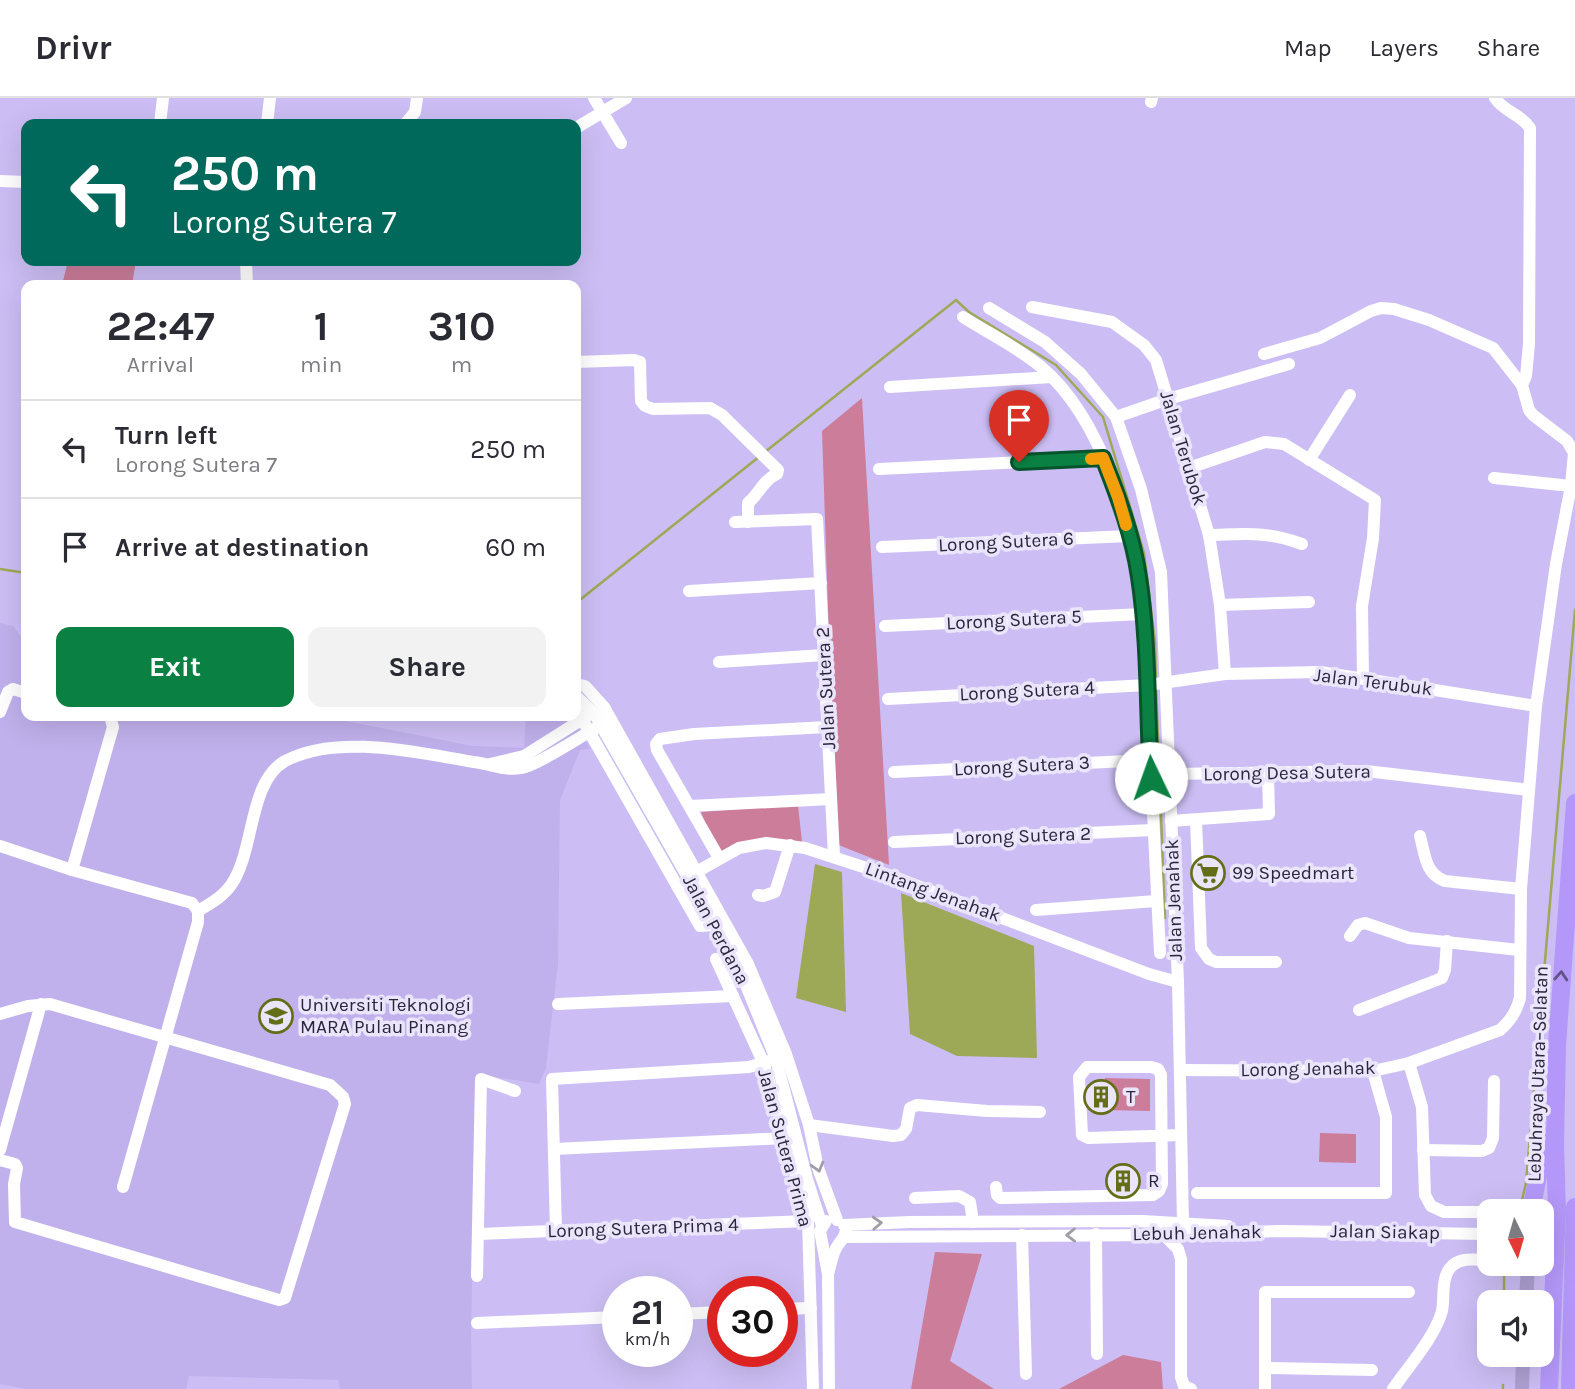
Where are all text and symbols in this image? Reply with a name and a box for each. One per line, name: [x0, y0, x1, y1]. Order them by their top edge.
text: Drivr: [35, 29, 112, 67]
text: Map: [1284, 34, 1332, 62]
text: Layers: [1370, 34, 1439, 62]
text: Share: [1477, 34, 1540, 62]
text: 250 m: [171, 145, 319, 202]
icon: left: [56, 147, 147, 238]
text: Lorong Sutera 7: [171, 204, 396, 241]
text: 22:47: [107, 301, 215, 351]
text: 1: [314, 301, 329, 351]
text: 310: [428, 301, 495, 351]
text: Arrival: [127, 351, 194, 378]
text: min: [300, 351, 342, 378]
text: m: [451, 351, 472, 378]
street label: Jalan Terubok: [1155, 388, 1211, 508]
pin: [989, 390, 1049, 462]
icon: arrive: [1000, 401, 1038, 439]
text: Turn left: [115, 420, 217, 451]
icon: left: [56, 430, 94, 468]
text: 250 m: [470, 434, 546, 465]
text: Lorong Sutera 7: [115, 451, 277, 478]
street label: Lorong Sutera 6: [938, 527, 1074, 557]
icon: arrive: [56, 528, 94, 566]
text: Arrive at destination: [115, 532, 369, 563]
text: 60 m: [485, 532, 546, 563]
street label: Lorong Sutera 5: [946, 605, 1082, 635]
street label: Jalan Sutera 2: [812, 626, 840, 750]
button: Exit: [56, 627, 294, 707]
button: Share: [308, 627, 546, 707]
street label: Jalan Terubuk: [1312, 664, 1434, 700]
street label: Lorong Sutera 4: [959, 676, 1096, 706]
position arrow: [1114, 741, 1188, 815]
street label: Lorong Sutera 3: [953, 751, 1091, 781]
street label: Lorong Desa Sutera: [1203, 761, 1371, 785]
street label: Lorong Sutera 2: [955, 823, 1091, 849]
street label: Jalan Jenahak: [1161, 838, 1187, 961]
supermarket icon: 99 Speedmart: [1189, 854, 1227, 892]
street label: Lintang Jenahak: [862, 857, 1004, 927]
place label: 99 Speedmart: [1232, 862, 1354, 884]
street label: Jalan Perdana: [678, 872, 754, 988]
street label: Lebuhraya Utara–Selatan: [1523, 965, 1553, 1183]
one-way arrow: [1553, 971, 1568, 982]
place label: Universiti Teknologi MARA Pulau Pinang: [300, 994, 471, 1038]
school or university icon: Universiti Teknologi MARA Pulau Pinang: [257, 997, 295, 1035]
street label: Lorong Jenahak: [1240, 1057, 1376, 1081]
street label: Jalan Sutera Prima: [753, 1066, 817, 1230]
building icon: T: [1082, 1078, 1120, 1116]
place label: T: [1126, 1086, 1136, 1108]
one-way arrow: [810, 1160, 825, 1172]
building icon: R: [1104, 1162, 1142, 1200]
place label: R: [1148, 1170, 1160, 1192]
north arrow: [1477, 1199, 1554, 1276]
map controls: [1477, 1199, 1554, 1367]
street label: Lorong Sutera Prima 4: [547, 1214, 739, 1242]
one-way arrow: [871, 1216, 882, 1231]
street label: Jalan Siakap: [1330, 1220, 1440, 1244]
street label: Lebuh Jenahak: [1132, 1221, 1262, 1245]
one-way arrow: [1066, 1227, 1077, 1242]
speed limit sign: 30: [707, 1276, 798, 1367]
button: sound: [1477, 1290, 1554, 1367]
text: 21: [631, 1292, 664, 1333]
text: km/h: [625, 1328, 670, 1350]

